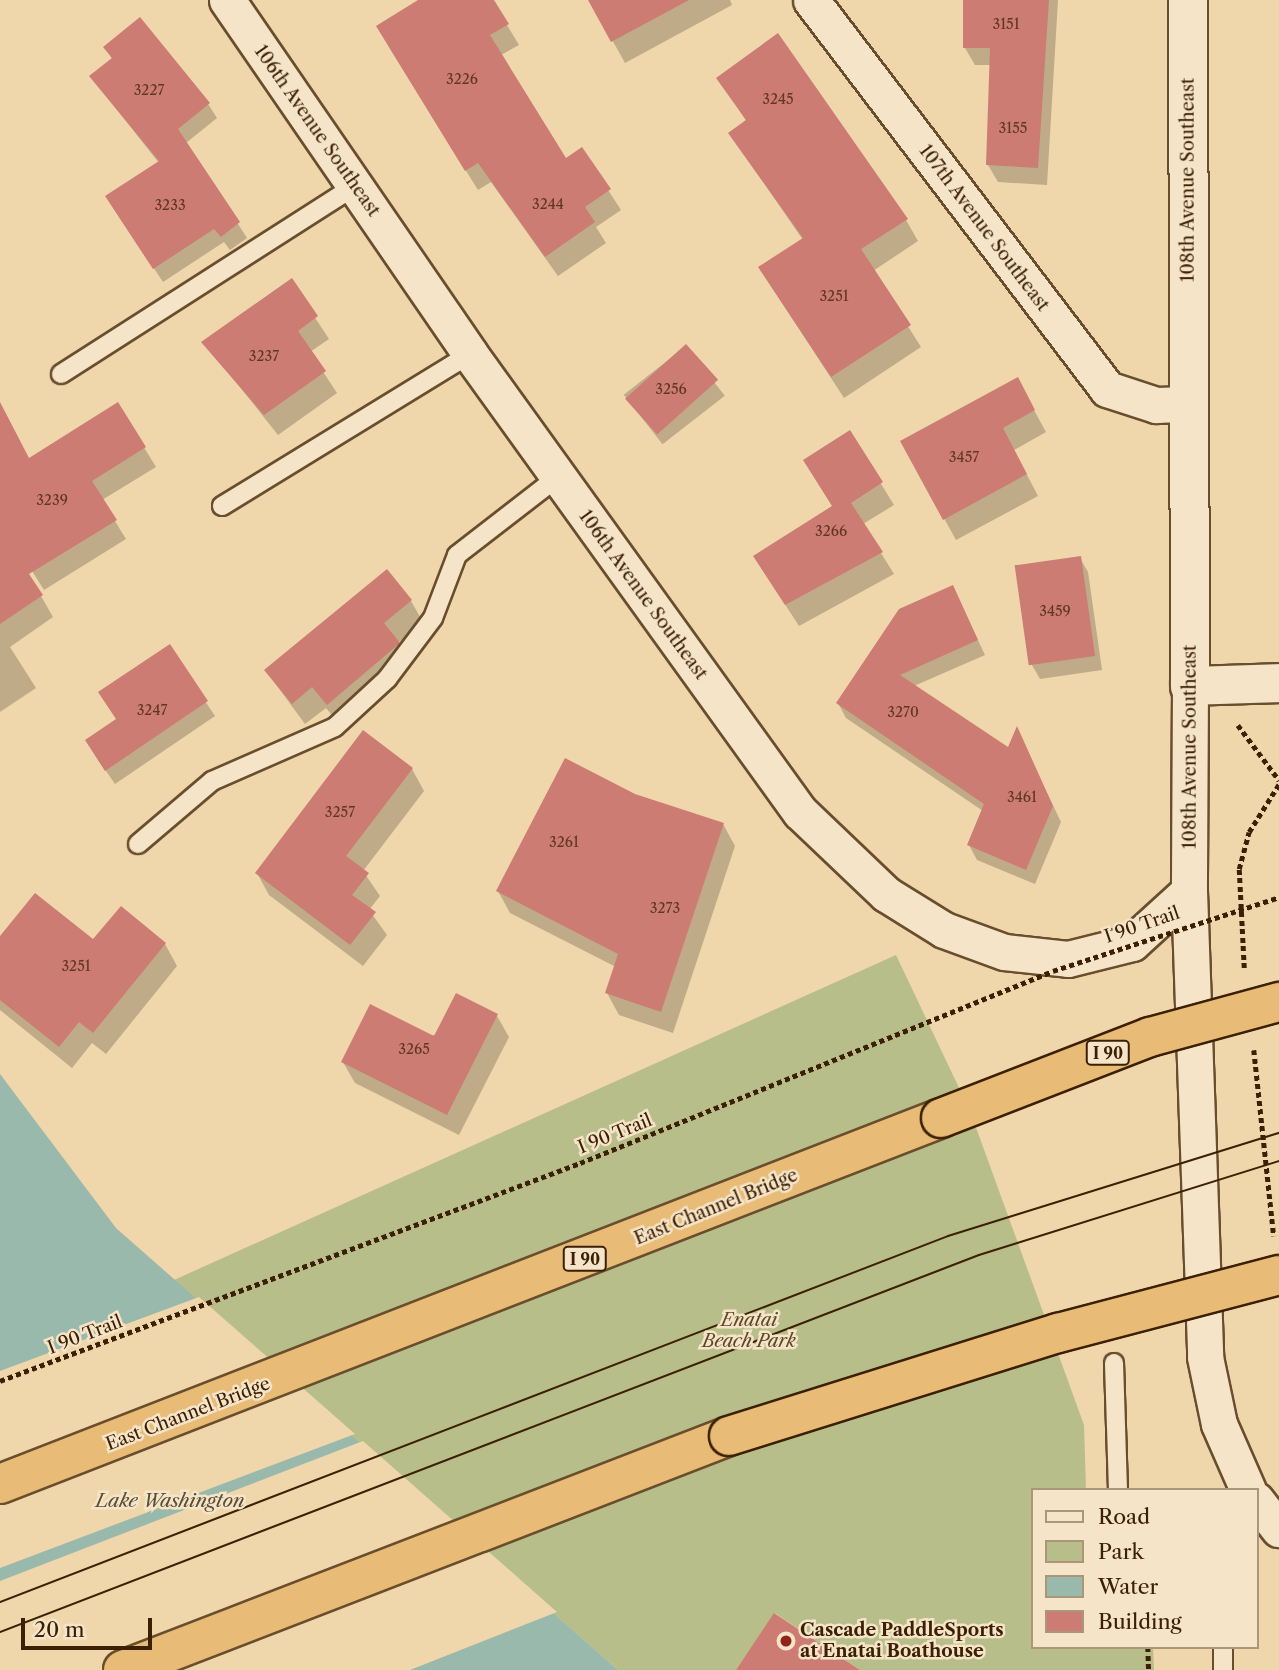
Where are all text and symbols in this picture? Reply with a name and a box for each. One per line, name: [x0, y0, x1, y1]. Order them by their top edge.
house number: 3151: [992, 16, 1020, 32]
street label: 106th Avenue Southeast: [249, 41, 385, 221]
house number: 3226: [446, 71, 478, 87]
street label: 108th Avenue Southeast: [1177, 77, 1199, 283]
house number: 3227: [134, 82, 164, 98]
house number: 3245: [762, 91, 794, 107]
house number: 3155: [999, 120, 1027, 136]
street label: 107th Avenue Southeast: [914, 140, 1054, 316]
house number: 3244: [532, 196, 564, 212]
house number: 3233: [154, 197, 186, 213]
house number: 3251: [819, 288, 849, 304]
house number: 3237: [249, 348, 279, 364]
house number: 3256: [655, 381, 687, 397]
house number: 3457: [949, 449, 979, 465]
house number: 3239: [36, 492, 68, 508]
street label: 106th Avenue Southeast: [574, 506, 712, 684]
house number: 3266: [815, 523, 847, 539]
house number: 3459: [1039, 603, 1071, 619]
street label: 108th Avenue Southeast: [1179, 644, 1201, 850]
house number: 3247: [137, 702, 167, 718]
house number: 3270: [887, 704, 919, 720]
house number: 3461: [1007, 789, 1037, 805]
house number: 3257: [325, 804, 355, 820]
house number: 3261: [549, 834, 579, 850]
house number: 3273: [650, 900, 680, 916]
street label: I 90 Trail: [1101, 902, 1183, 948]
house number: 3251: [61, 958, 91, 974]
road number: I 90: [1085, 1040, 1131, 1065]
house number: 3265: [398, 1041, 430, 1057]
street label: I 90 Trail: [575, 1109, 655, 1159]
street label: East Channel Bridge: [631, 1164, 801, 1250]
road number: I 90: [562, 1246, 608, 1272]
park label: Enatai Beach Park: [702, 1310, 796, 1352]
street label: I 90 Trail: [44, 1311, 126, 1359]
street label: East Channel Bridge: [103, 1373, 273, 1455]
legend: [1030, 1488, 1258, 1649]
water label: Lake Washington: [96, 1490, 244, 1512]
text: Road: [1098, 1504, 1150, 1529]
text: Park: [1098, 1539, 1144, 1564]
text: Water: [1098, 1574, 1158, 1599]
scale bar: [24, 1604, 156, 1648]
text: Building: [1098, 1609, 1182, 1634]
text: 20 m: [34, 1617, 85, 1642]
place label: Cascade PaddleSports at Enatai Boathouse: [800, 1620, 1004, 1662]
marker: Cascade PaddleSports at Enatai Boathouse: [778, 1633, 794, 1649]

